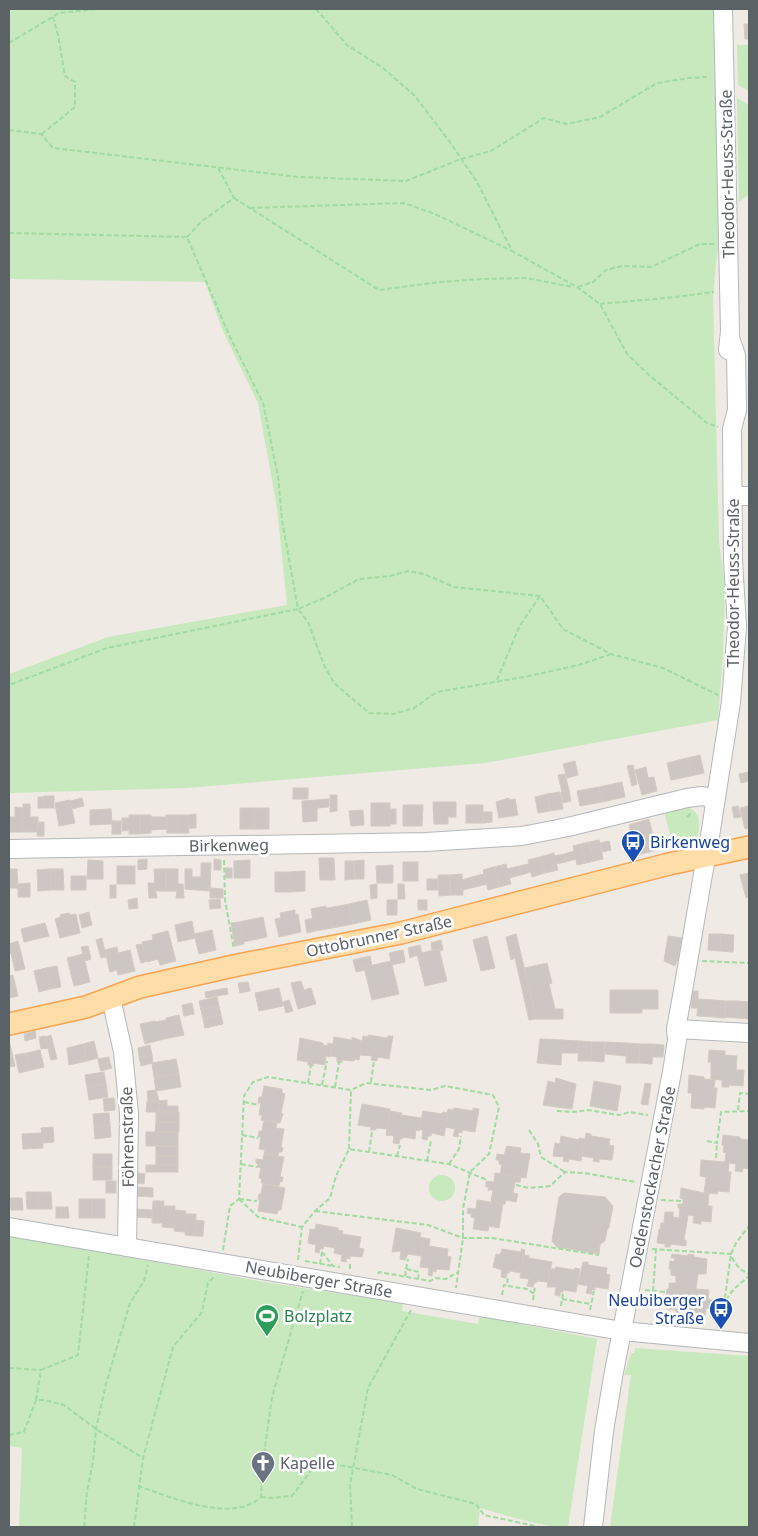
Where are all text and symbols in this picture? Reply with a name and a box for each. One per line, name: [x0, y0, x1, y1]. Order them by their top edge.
street label: Theodor-Heuss-Straße: [715, 89, 739, 259]
street label: Theodor-Heuss-Straße: [722, 499, 744, 667]
bus stop icon: Birkenweg: [620, 829, 646, 863]
place label: Birkenweg: [650, 831, 730, 853]
street label: Birkenweg: [189, 833, 269, 857]
street label: Ottobrunner Straße: [304, 910, 454, 962]
street label: Oedenstockacher Straße: [624, 1084, 680, 1270]
street label: Föhrenstraße: [115, 1086, 139, 1188]
street label: Neubiberger Straße: [244, 1255, 394, 1303]
place label: Neubiberger Straße: [608, 1289, 704, 1329]
bus stop icon: Neubiberger Straße: [708, 1296, 734, 1330]
sports icon: Bolzplatz: [254, 1303, 280, 1337]
place label: Bolzplatz: [284, 1305, 352, 1327]
church icon: Kapelle: [250, 1450, 276, 1484]
place label: Kapelle: [280, 1452, 335, 1474]

